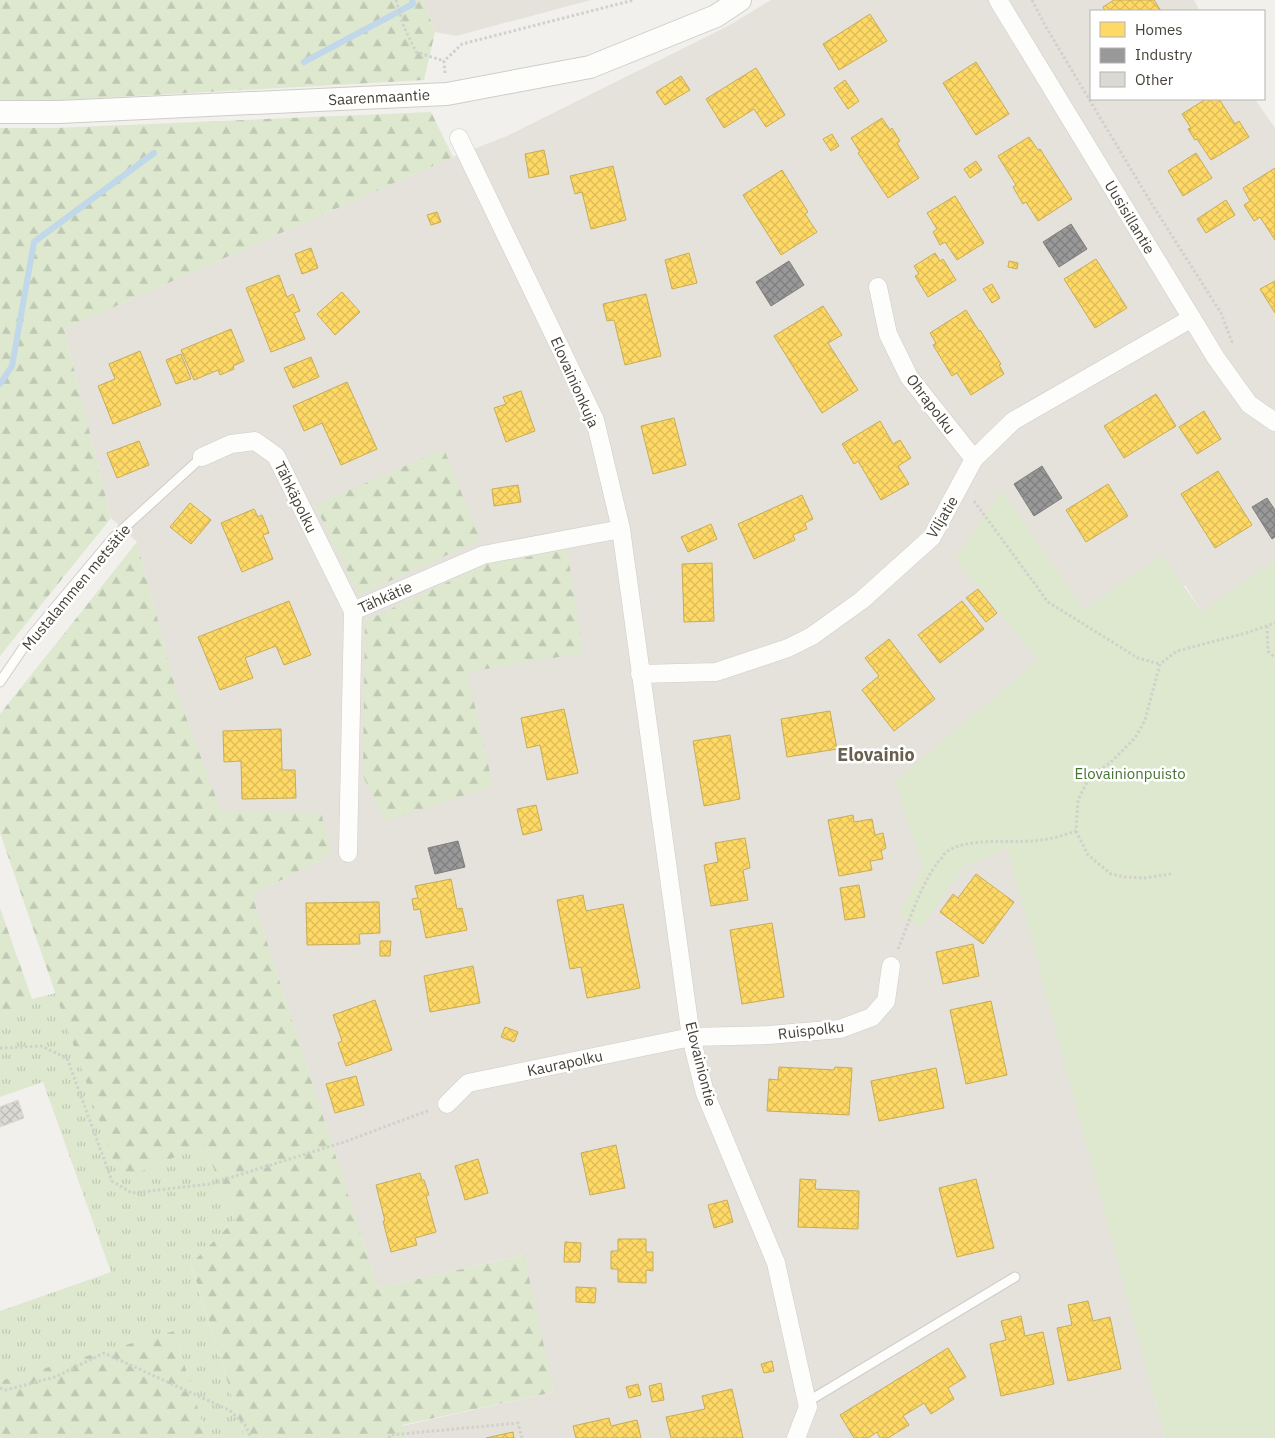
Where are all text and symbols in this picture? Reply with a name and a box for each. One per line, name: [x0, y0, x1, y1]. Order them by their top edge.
legend: [1090, 10, 1265, 100]
text: Homes: [1135, 20, 1183, 39]
text: Industry: [1135, 45, 1193, 64]
text: Other: [1135, 70, 1174, 89]
street label: Saarenmaantie: [328, 85, 430, 109]
street label: Uusisillantie: [1101, 177, 1159, 257]
street label: Elovainionkuja: [547, 334, 603, 430]
street label: Ohrapolku: [902, 370, 960, 438]
street label: Tähkäpolku: [271, 458, 321, 536]
street label: Viljatie: [922, 492, 962, 542]
street label: Mustalammen metsätie: [18, 520, 134, 654]
street label: Tähkätie: [355, 577, 415, 617]
district label: Elovainio: [837, 743, 915, 766]
park label: Elovainionpuisto: [1074, 764, 1186, 783]
street label: Ruispolku: [777, 1017, 845, 1043]
street label: Elovainiontie: [681, 1020, 721, 1108]
street label: Kaurapolku: [525, 1046, 605, 1080]

